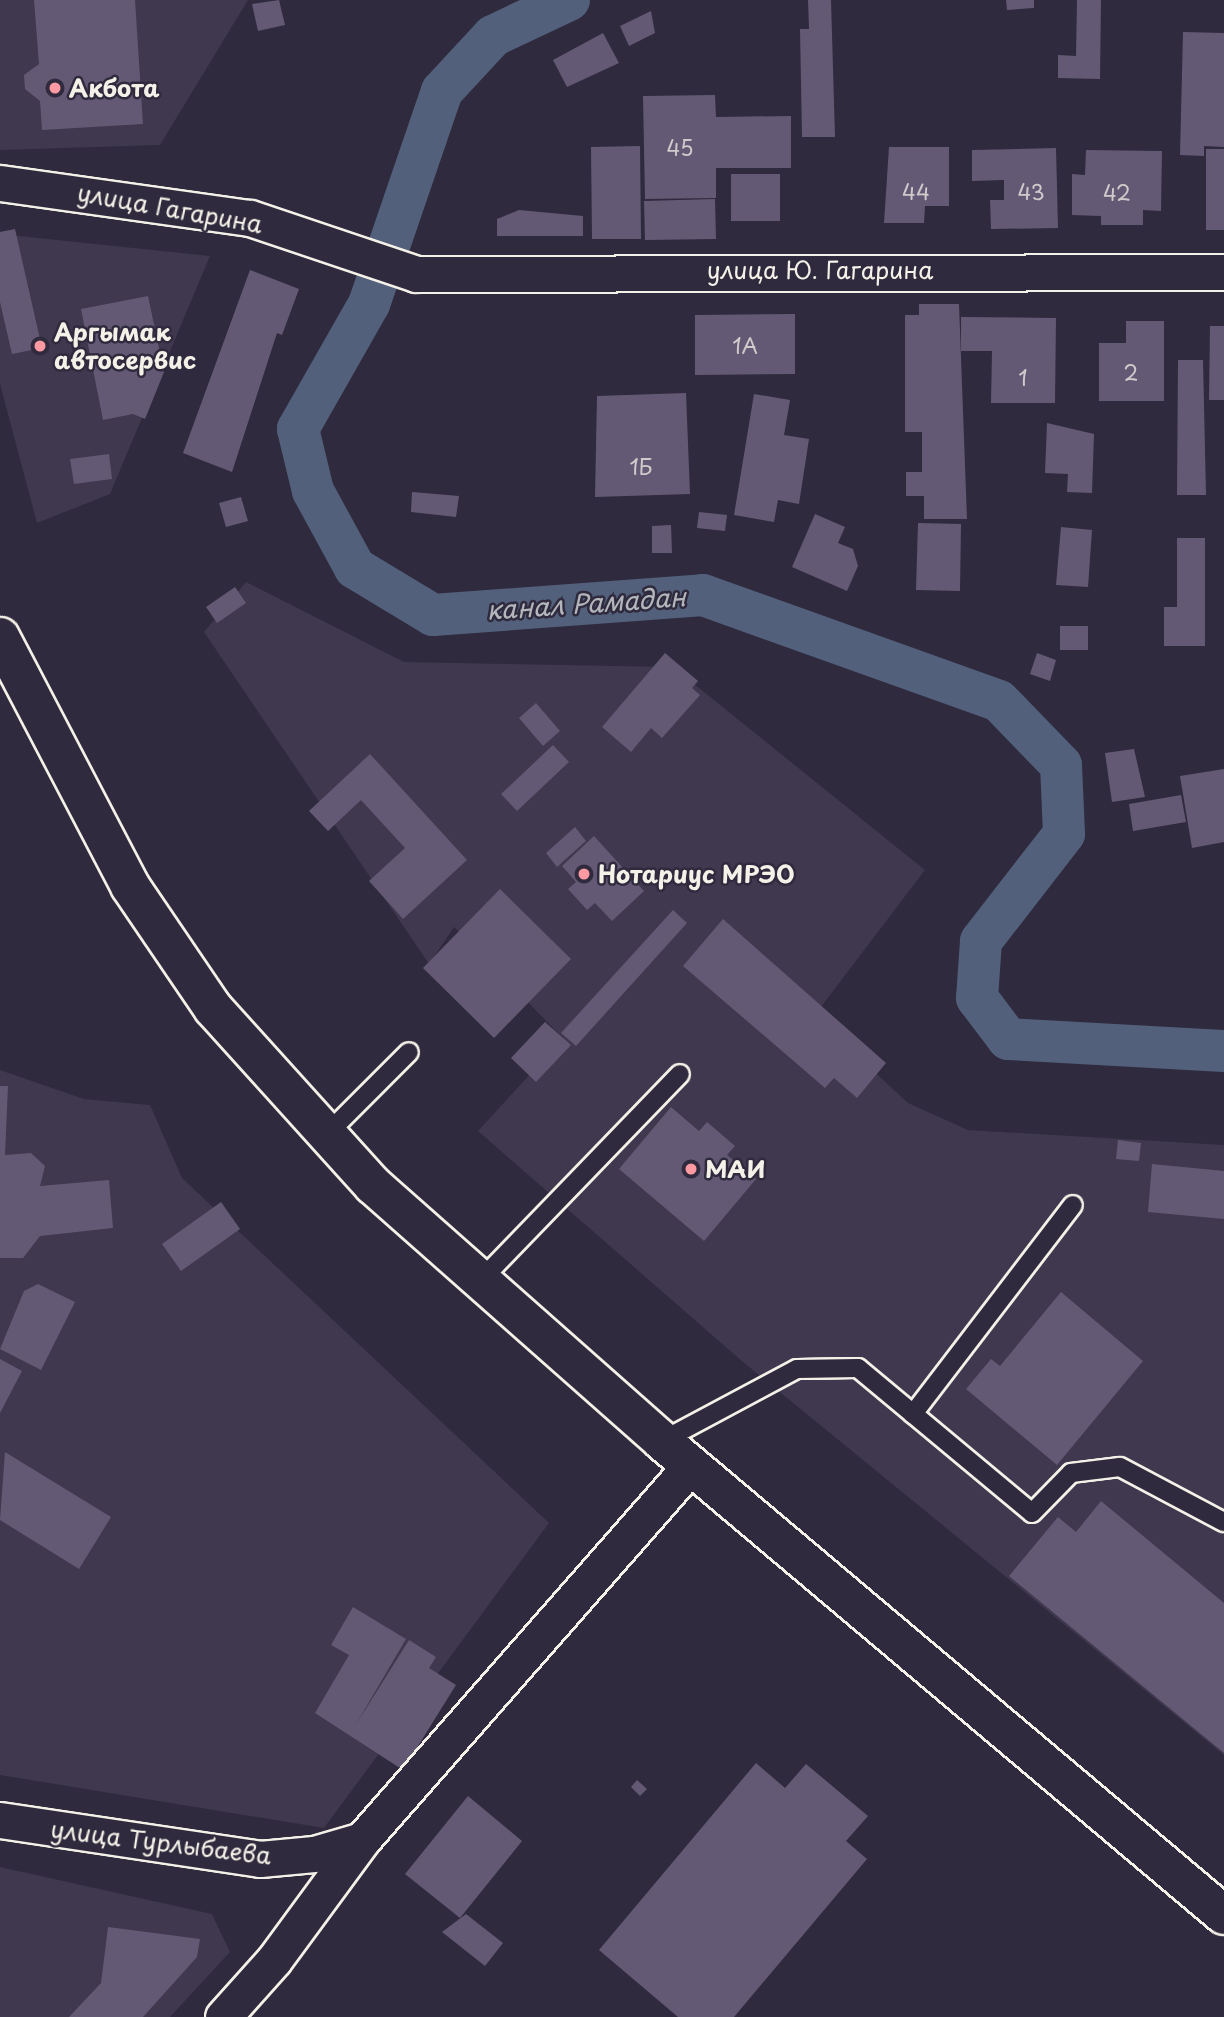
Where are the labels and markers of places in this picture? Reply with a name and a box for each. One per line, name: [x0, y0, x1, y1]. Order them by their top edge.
place label: Акбота: [69, 74, 160, 102]
marker: Акбота: [47, 80, 63, 96]
place label: Аргымак автосервис: [54, 318, 196, 374]
marker: Аргымак автосервис: [32, 338, 48, 354]
place label: Нотариус МРЭО: [598, 860, 796, 888]
marker: Нотариус МРЭО: [576, 866, 592, 882]
place label: МАИ: [705, 1155, 766, 1183]
marker: МАИ: [683, 1161, 699, 1177]

